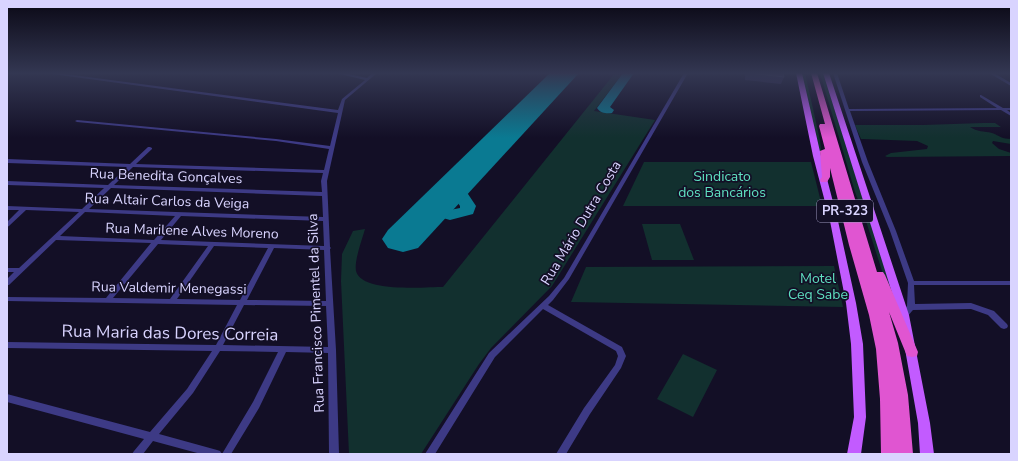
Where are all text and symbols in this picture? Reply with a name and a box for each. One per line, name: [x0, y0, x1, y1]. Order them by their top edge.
street label: Rua Mário Dutra Costa: [536, 157, 626, 289]
street label: Rua Benedita Gonçalves: [89, 164, 243, 188]
park label: Sindicato dos Bancários: [678, 167, 766, 202]
street label: Rua Altair Carlos da Veiga: [84, 189, 250, 213]
road number: PR-323: [817, 200, 873, 222]
street label: Rua Francisco Pimentel da Silva: [303, 213, 329, 413]
street label: Rua Marilene Alves Moreno: [105, 218, 279, 244]
park label: Motel Ceq Sabe: [788, 269, 848, 304]
street label: Rua Valdemir Menegassi: [91, 277, 247, 299]
street label: Rua Maria das Dores Correia: [61, 320, 279, 346]

